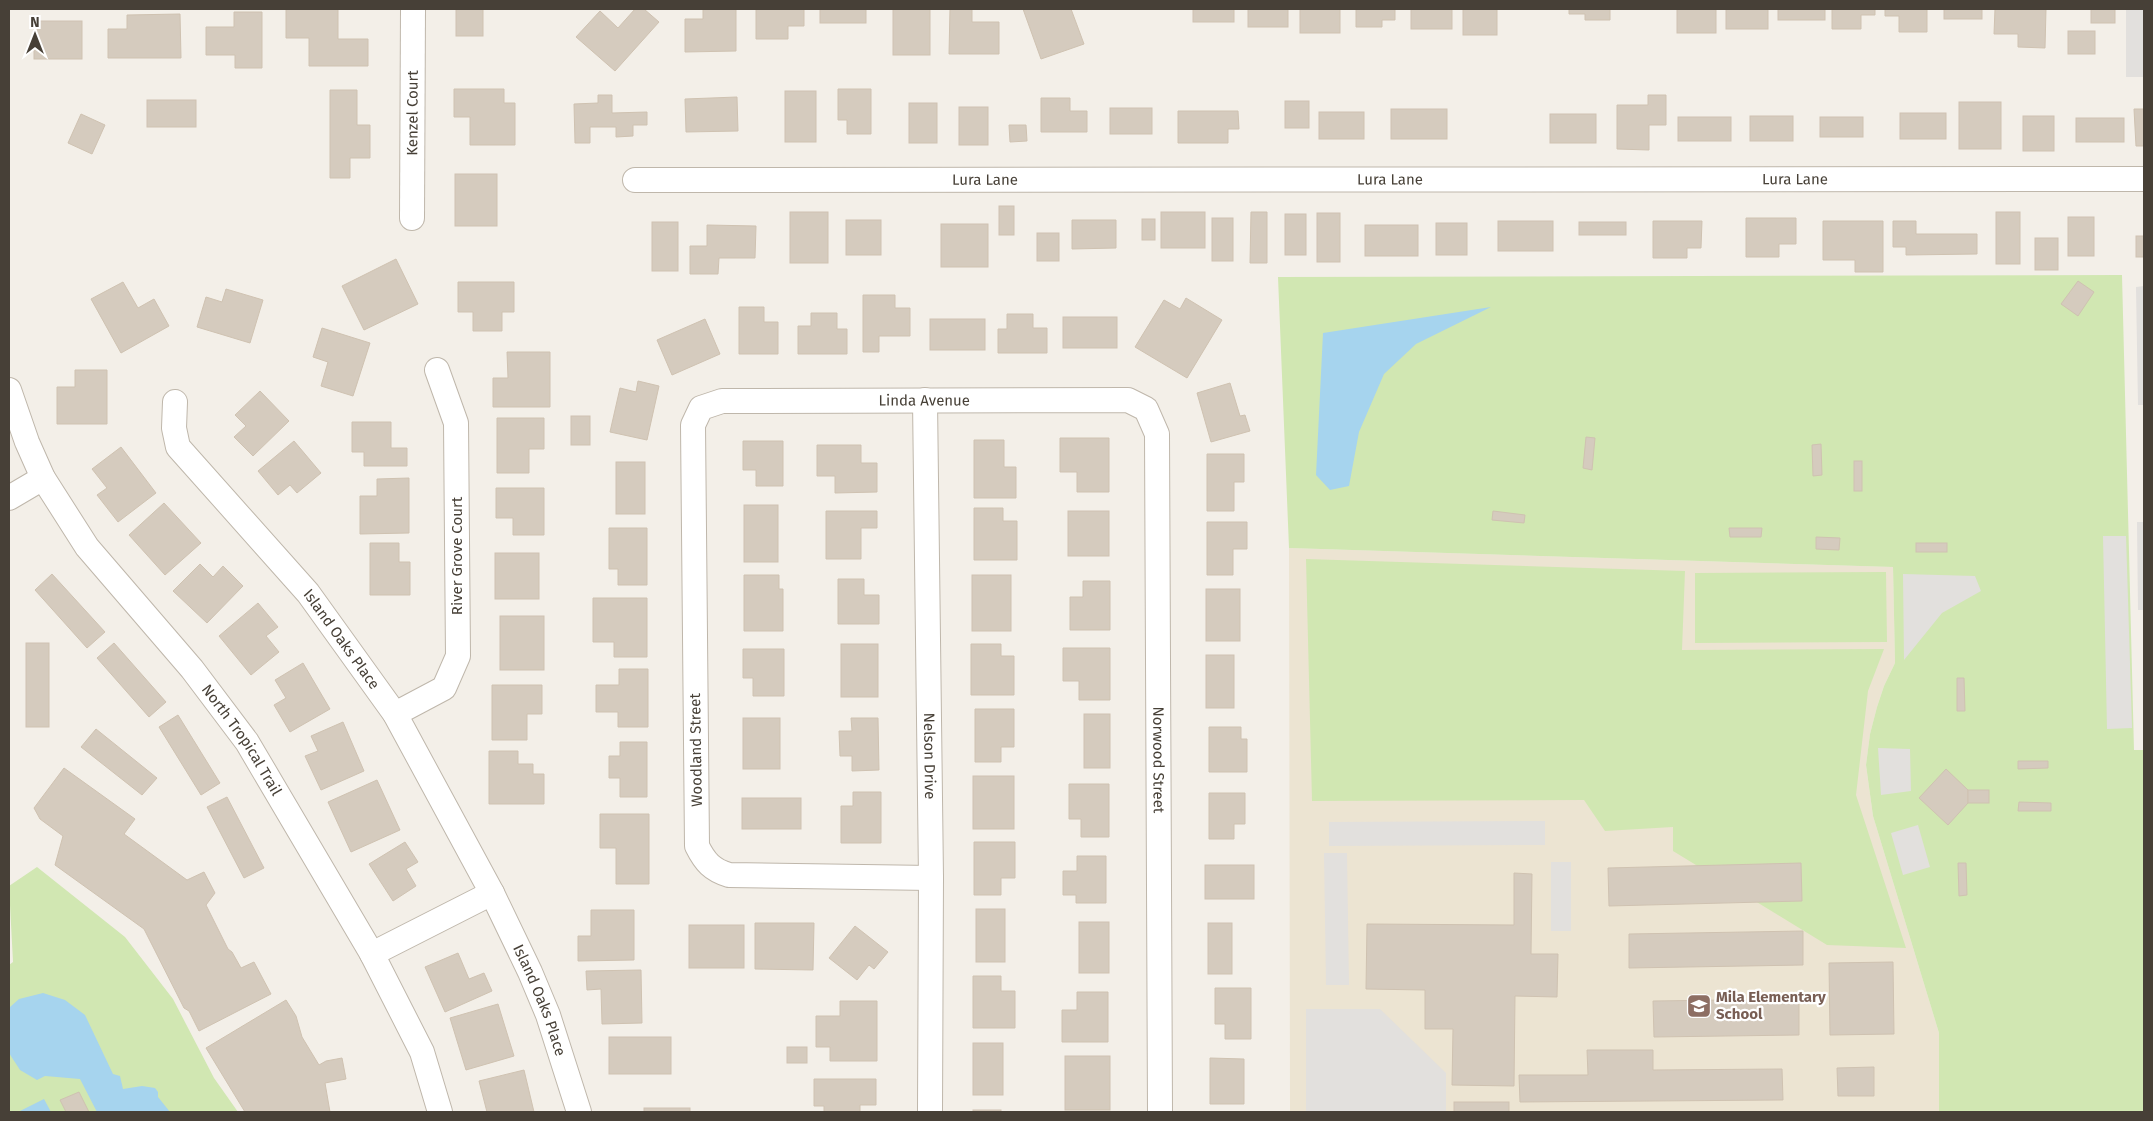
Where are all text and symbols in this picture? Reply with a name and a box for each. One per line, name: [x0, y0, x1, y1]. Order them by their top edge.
north arrow: [10, 10, 60, 60]
text: N: [30, 14, 40, 31]
street label: Kenzel Court: [403, 70, 422, 156]
street label: Lura Lane: [1357, 170, 1423, 189]
street label: Lura Lane: [1762, 170, 1828, 188]
street label: Lura Lane: [952, 171, 1018, 189]
street label: Linda Avenue: [879, 391, 970, 410]
street label: River Grove Court: [448, 496, 466, 615]
street label: Island Oaks Place: [300, 585, 383, 693]
street label: North Tropical Trail: [198, 681, 286, 799]
street label: Woodland Street: [686, 692, 706, 807]
street label: Norwood Street: [1149, 706, 1168, 814]
street label: Nelson Drive: [920, 713, 939, 799]
street label: Island Oaks Place: [509, 941, 570, 1058]
place label: Mila Elementary School: [1716, 988, 1826, 1023]
school or university icon: Mila Elementary School: [1686, 993, 1712, 1019]

